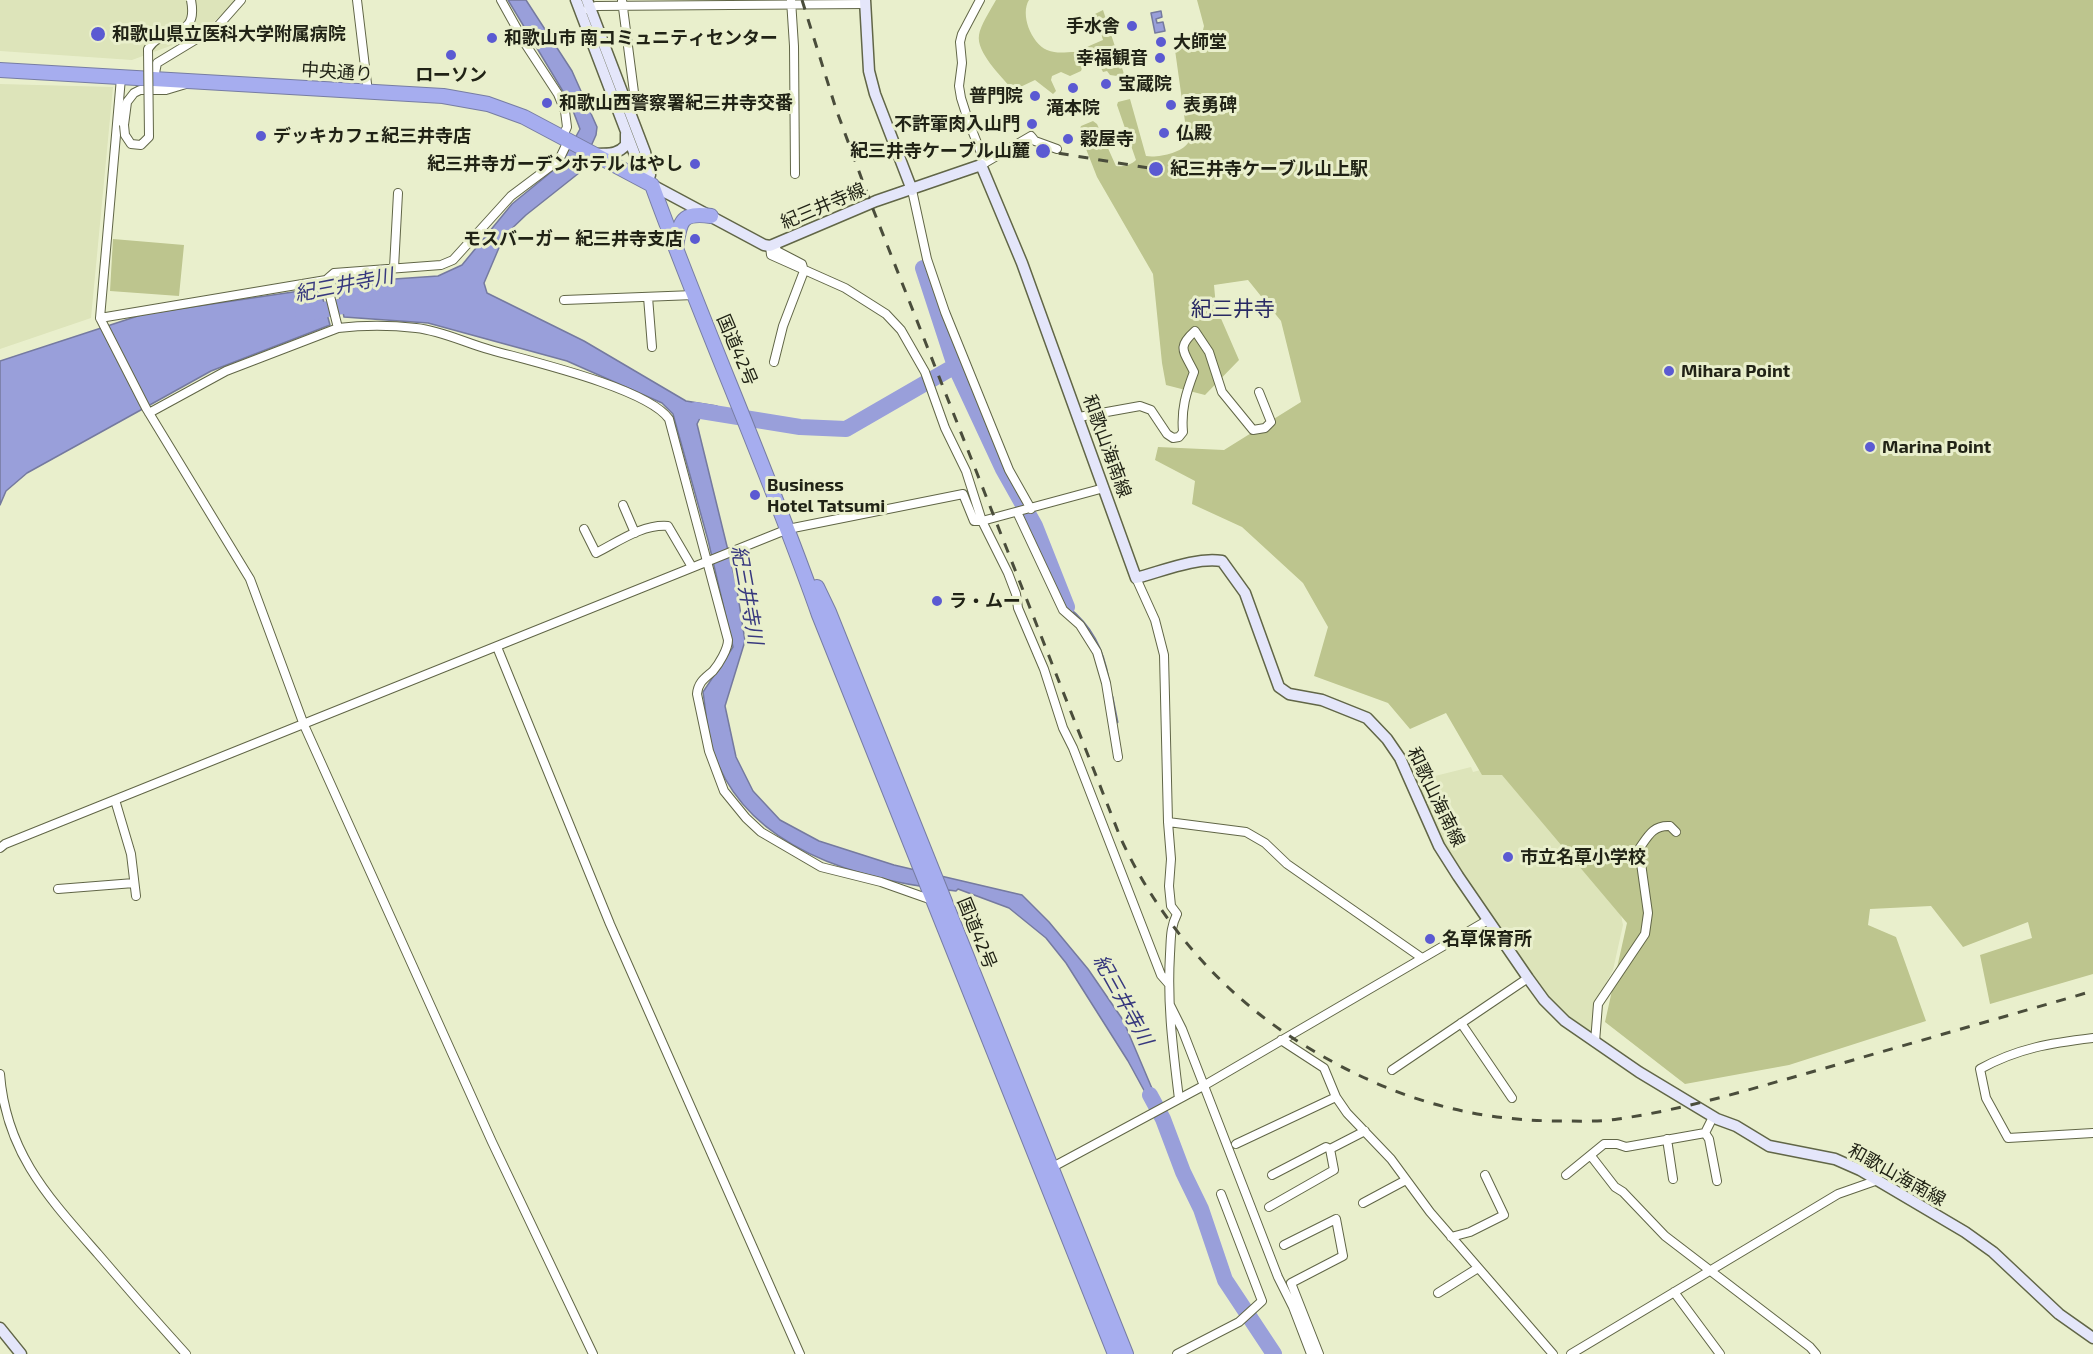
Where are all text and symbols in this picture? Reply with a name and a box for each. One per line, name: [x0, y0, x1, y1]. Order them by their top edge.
place label: 手水舎: [1066, 15, 1120, 37]
marker: 手水舎: [1125, 19, 1139, 33]
place label: 和歌山県立医科大学附属病院: [112, 23, 346, 45]
marker: 和歌山県立医科大学附属病院: [89, 25, 107, 43]
place label: 和歌山市 南コミュニティセンター: [504, 27, 778, 49]
marker: 和歌山市 南コミュニティセンター: [485, 31, 499, 45]
place label: 大師堂: [1173, 31, 1227, 53]
marker: 大師堂: [1154, 35, 1168, 49]
place label: 幸福観音: [1076, 47, 1148, 69]
marker: ローソン: [444, 48, 458, 62]
marker: 幸福観音: [1153, 51, 1167, 65]
street label: 中央通り: [300, 59, 374, 85]
place label: ローソン: [415, 64, 487, 86]
place label: 宝蔵院: [1118, 73, 1172, 95]
marker: 宝蔵院: [1099, 77, 1113, 91]
marker: 滝本院: [1066, 81, 1080, 95]
place label: 普門院: [969, 85, 1023, 107]
marker: 普門院: [1028, 89, 1042, 103]
place label: 和歌山西警察署紀三井寺交番: [559, 92, 793, 114]
place label: 表勇碑: [1183, 94, 1237, 116]
marker: 和歌山西警察署紀三井寺交番: [540, 96, 554, 110]
place label: 滝本院: [1046, 97, 1100, 119]
marker: 表勇碑: [1164, 98, 1178, 112]
place label: 不許葷肉入山門: [894, 113, 1020, 135]
marker: 不許葷肉入山門: [1025, 117, 1039, 131]
place label: 仏殿: [1176, 122, 1212, 144]
place label: デッキカフェ紀三井寺店: [273, 125, 471, 147]
marker: 仏殿: [1157, 126, 1171, 140]
place label: 穀屋寺: [1080, 128, 1134, 150]
marker: デッキカフェ紀三井寺店: [254, 129, 268, 143]
marker: 穀屋寺: [1061, 132, 1075, 146]
place label: 紀三井寺ケーブル山麓: [850, 140, 1030, 162]
marker: 紀三井寺ケーブル山麓: [1034, 142, 1052, 160]
place label: 紀三井寺ガーデンホテル はやし: [427, 153, 683, 175]
marker: 紀三井寺ガーデンホテル はやし: [688, 157, 702, 171]
place label: 紀三井寺ケーブル山上駅: [1170, 158, 1368, 180]
marker: 紀三井寺ケーブル山上駅: [1147, 160, 1165, 178]
street label: 紀三井寺線: [777, 178, 869, 234]
place label: モスバーガー 紀三井寺支店: [463, 228, 683, 250]
marker: モスバーガー 紀三井寺支店: [688, 232, 702, 246]
water label: 紀三井寺川: [293, 264, 395, 306]
district label: 紀三井寺: [1191, 296, 1275, 322]
street label: 国道42号: [712, 311, 762, 389]
place label: Mihara Point: [1681, 360, 1790, 382]
marker: Mihara Point: [1662, 364, 1676, 378]
street label: 和歌山海南線: [1078, 392, 1136, 500]
place label: Marina Point: [1882, 436, 1991, 458]
marker: Marina Point: [1863, 440, 1877, 454]
place label: Business Hotel Tatsumi: [767, 474, 885, 516]
marker: Business Hotel Tatsumi: [748, 488, 762, 502]
water label: 紀三井寺川: [726, 544, 768, 646]
place label: ラ・ムー: [949, 590, 1021, 612]
marker: ラ・ムー: [930, 594, 944, 608]
street label: 和歌山海南線: [1403, 744, 1469, 850]
place label: 市立名草小学校: [1520, 846, 1646, 868]
marker: 市立名草小学校: [1501, 850, 1515, 864]
street label: 国道42号: [953, 894, 1001, 972]
place label: 名草保育所: [1442, 928, 1532, 950]
marker: 名草保育所: [1423, 932, 1437, 946]
water label: 紀三井寺川: [1088, 950, 1158, 1050]
street label: 和歌山海南線: [1845, 1139, 1949, 1211]

